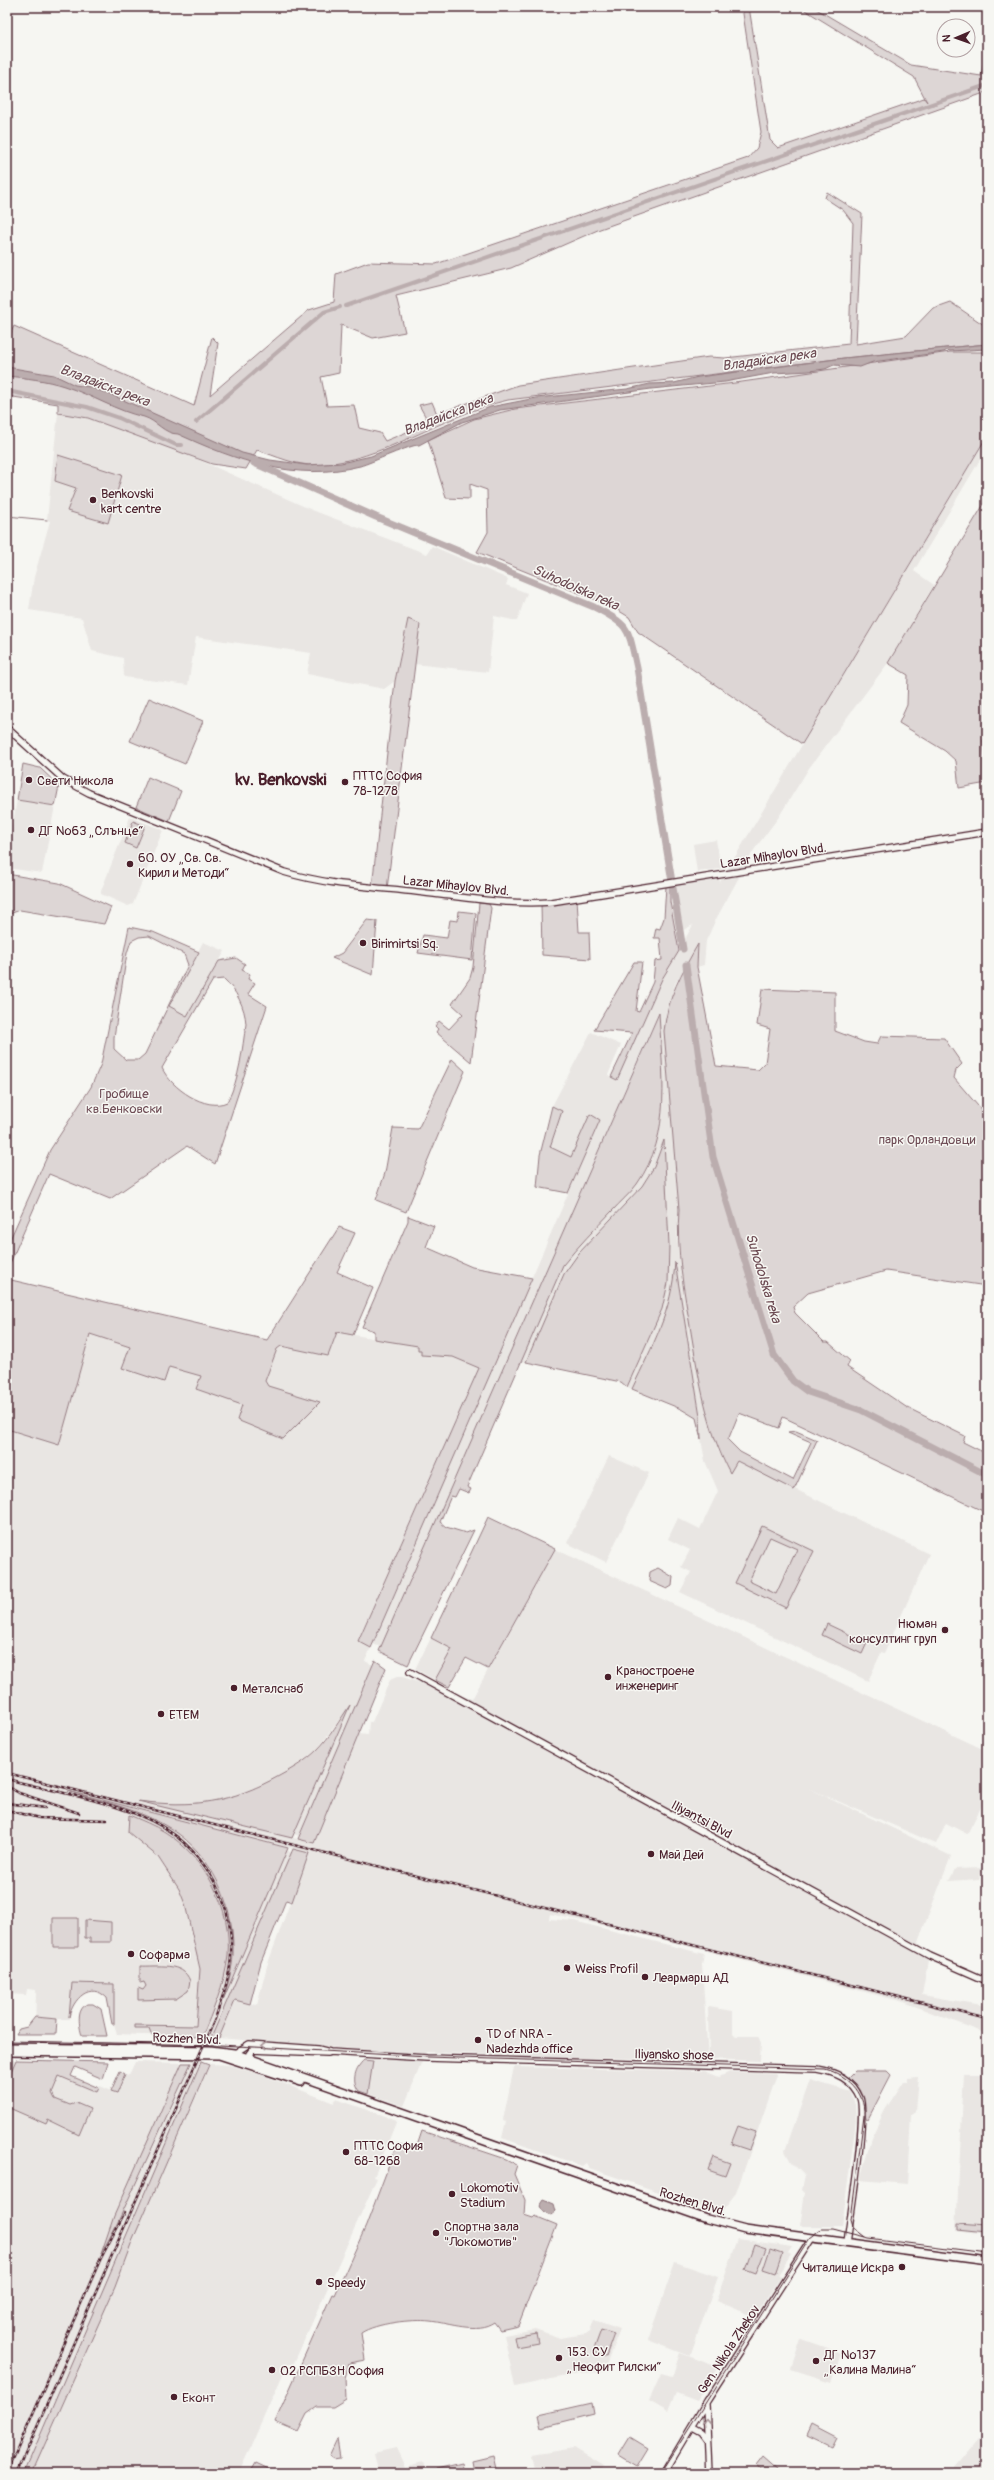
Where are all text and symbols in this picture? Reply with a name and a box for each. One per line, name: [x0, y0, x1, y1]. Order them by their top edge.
north arrow: [936, 18, 976, 58]
text: N: [940, 34, 953, 42]
water label: Владайска река: [721, 344, 819, 374]
water label: Владайска река: [58, 361, 153, 411]
water label: Владайска река: [401, 389, 497, 439]
place label: Benkovski kart centre: [101, 486, 162, 517]
marker: Benkovski kart centre: [88, 495, 98, 505]
water label: Suhodolska reka: [530, 561, 623, 615]
place label: ПТТС София 78-1278: [353, 768, 422, 799]
district label: kv. Benkovski: [234, 769, 327, 790]
place label: Свети Никола: [37, 773, 114, 789]
marker: Свети Никола: [24, 775, 34, 785]
marker: ПТТС София 78-1278: [340, 777, 350, 787]
place label: ДГ №63 „Слънце“: [38, 823, 144, 839]
marker: ДГ №63 „Слънце“: [26, 825, 36, 835]
street label: Lazar Mihaylov Blvd.: [719, 840, 827, 872]
place label: 60. ОУ „Св. Св. Кирил и Методи“: [138, 850, 230, 881]
marker: 60. ОУ „Св. Св. Кирил и Методи“: [125, 859, 135, 869]
street label: Lazar Mihaylov Blvd.: [402, 872, 510, 900]
place label: Birimirtsi Sq.: [371, 936, 439, 952]
marker: Birimirtsi Sq.: [358, 938, 368, 948]
park label: Гробище кв.Бенковски: [86, 1086, 162, 1117]
park label: парк Орландовци: [878, 1132, 976, 1148]
water label: Suhodolska reka: [742, 1232, 786, 1326]
place label: Нюман консултинг груп: [849, 1616, 937, 1647]
marker: Нюман консултинг груп: [940, 1625, 950, 1635]
place label: Краностроене инженеринг: [616, 1663, 695, 1694]
marker: Краностроене инженеринг: [603, 1672, 613, 1682]
place label: Металснаб: [242, 1681, 304, 1697]
marker: Металснаб: [229, 1683, 239, 1693]
place label: ЕТЕМ: [169, 1707, 199, 1723]
marker: ЕТЕМ: [156, 1709, 166, 1719]
street label: Iliyantsi Blvd: [668, 1797, 735, 1843]
place label: Май Дей: [659, 1847, 704, 1863]
marker: Май Дей: [646, 1849, 656, 1859]
place label: Софарма: [139, 1947, 190, 1963]
marker: Софарма: [126, 1949, 136, 1959]
place label: Weiss Profil: [575, 1961, 638, 1977]
marker: Weiss Profil: [562, 1963, 572, 1973]
place label: Леармарш АД: [652, 1970, 729, 1986]
marker: Леармарш АД: [640, 1972, 650, 1982]
place label: TD of NRA - Nadezhda office: [486, 2026, 573, 2057]
street label: Rozhen Blvd.: [152, 2030, 222, 2048]
marker: TD of NRA - Nadezhda office: [473, 2035, 483, 2045]
one-way arrow: [261, 2040, 267, 2049]
street label: Iliyansko shose: [634, 2046, 714, 2064]
place label: ПТТС София 68-1268: [354, 2138, 423, 2169]
marker: ПТТС София 68-1268: [341, 2147, 351, 2157]
place label: Lokomotiv Stadium: [460, 2180, 519, 2211]
street label: Rozhen Blvd.: [657, 2184, 728, 2220]
marker: Lokomotiv Stadium: [447, 2189, 457, 2199]
place label: Спортна зала "Локомотив": [444, 2219, 519, 2250]
marker: Спортна зала "Локомотив": [431, 2228, 441, 2238]
place label: Читалище Искра: [802, 2260, 894, 2276]
marker: Читалище Искра: [897, 2262, 907, 2272]
place label: Speedy: [327, 2275, 366, 2291]
marker: Speedy: [314, 2277, 324, 2287]
street label: Gen. Nikola Zhekov: [694, 2302, 764, 2397]
place label: 153. СУ „Неофит Рилски“: [567, 2344, 662, 2375]
place label: ДГ №137 „Калина Малина“: [823, 2347, 917, 2378]
marker: 153. СУ „Неофит Рилски“: [554, 2353, 564, 2363]
marker: ДГ №137 „Калина Малина“: [811, 2356, 821, 2366]
place label: 02 РСПБЗН София: [280, 2363, 384, 2379]
marker: 02 РСПБЗН София: [267, 2365, 277, 2375]
place label: Еконт: [182, 2390, 216, 2406]
marker: Еконт: [169, 2392, 179, 2402]
one-way arrow: [702, 2419, 710, 2425]

